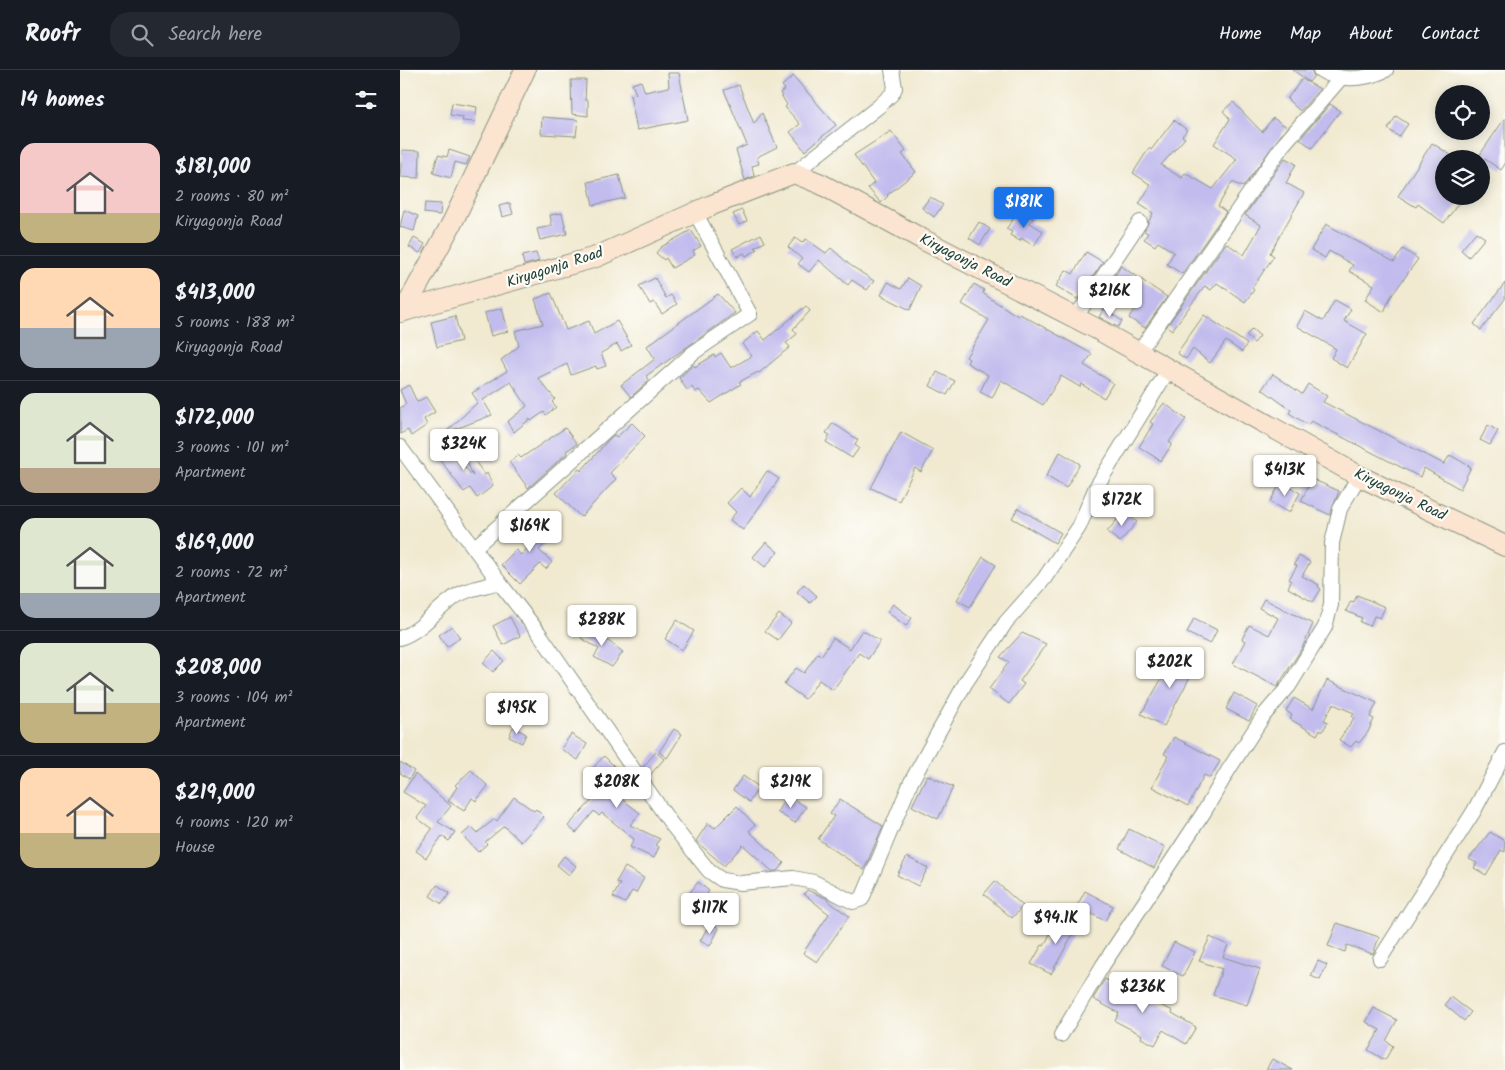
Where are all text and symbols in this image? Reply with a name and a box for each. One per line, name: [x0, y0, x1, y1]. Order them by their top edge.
search box: [110, 12, 460, 57]
text: Roofr: [25, 15, 80, 54]
text: Search here: [168, 20, 262, 50]
text: Home: [1219, 20, 1262, 49]
text: Map: [1290, 20, 1321, 49]
text: About: [1349, 20, 1393, 49]
text: Contact: [1421, 20, 1480, 49]
icon: search: [128, 21, 156, 49]
text: 14 homes: [20, 84, 105, 117]
map controls: [1435, 85, 1490, 205]
button: locate: [1435, 85, 1490, 140]
icon: filters: [352, 86, 380, 114]
button: layers: [1435, 150, 1490, 205]
text: $181,000: [175, 151, 250, 184]
icon: home: [60, 163, 120, 223]
text: 2 rooms · 80 m²: [175, 184, 288, 209]
pin: $181K: [989, 186, 1059, 229]
text: $181K: [1005, 190, 1043, 215]
text: Kiryagonja Road: [175, 209, 282, 234]
street label: Kiryagonja Road: [915, 228, 1016, 295]
street label: Kiryagonja Road: [504, 241, 607, 295]
pin: $216K: [1075, 276, 1145, 318]
text: $413,000: [175, 277, 255, 310]
text: $216K: [1089, 279, 1131, 304]
icon: home: [60, 288, 120, 348]
text: 5 rooms · 188 m²: [175, 310, 294, 335]
text: Kiryagonja Road: [175, 335, 282, 360]
text: $172,000: [175, 402, 254, 435]
icon: home: [60, 413, 120, 473]
pin: $324K: [429, 428, 499, 471]
text: $324K: [441, 432, 487, 457]
text: 3 rooms · 101 m²: [175, 435, 289, 460]
pin: $413K: [1250, 454, 1320, 497]
text: $413K: [1264, 458, 1306, 483]
text: Apartment: [175, 460, 246, 485]
street label: Kiryagonja Road: [1350, 462, 1451, 528]
pin: $172K: [1087, 484, 1157, 527]
text: $172K: [1102, 488, 1142, 513]
pin: $169K: [495, 510, 565, 553]
text: $169K: [510, 514, 550, 539]
text: $169,000: [175, 527, 254, 560]
icon: home: [60, 538, 120, 598]
text: 2 rooms · 72 m²: [175, 560, 287, 585]
text: Apartment: [175, 585, 246, 610]
pin: $288K: [567, 604, 637, 647]
text: $288K: [578, 608, 626, 633]
pin: $202K: [1135, 646, 1205, 689]
text: $202K: [1147, 650, 1193, 675]
text: $208,000: [175, 652, 261, 685]
icon: home: [60, 663, 120, 723]
text: 3 rooms · 104 m²: [175, 685, 292, 710]
pin: $195K: [482, 692, 552, 735]
text: $195K: [497, 696, 537, 721]
text: Apartment: [175, 710, 246, 735]
pin: $208K: [582, 766, 652, 809]
pin: $219K: [756, 766, 826, 809]
text: $208K: [594, 770, 640, 795]
text: $219K: [770, 770, 812, 795]
text: $219,000: [175, 777, 254, 810]
icon: home: [60, 788, 120, 848]
text: 4 rooms · 120 m²: [175, 810, 293, 835]
text: House: [175, 835, 215, 860]
pin: $117K: [675, 892, 745, 935]
text: $117K: [692, 896, 728, 921]
pin: $94.1K: [1015, 902, 1097, 945]
text: $94.1K: [1034, 906, 1078, 931]
pin: $236K: [1108, 972, 1178, 1014]
text: $236K: [1120, 975, 1166, 1000]

